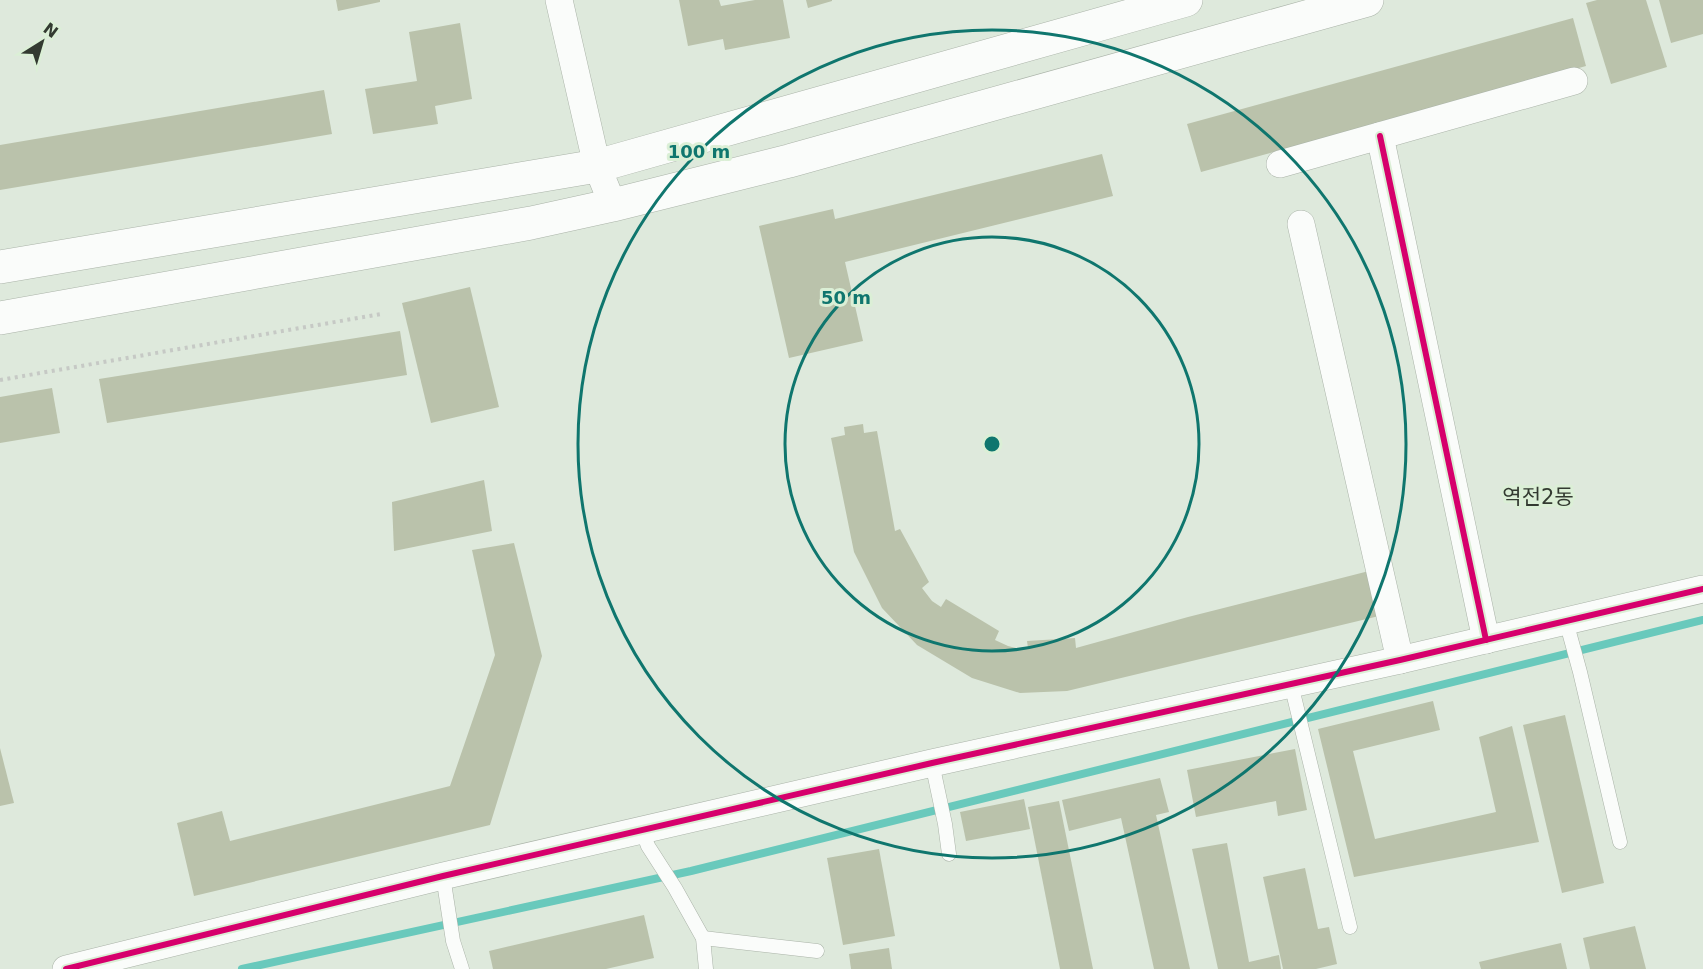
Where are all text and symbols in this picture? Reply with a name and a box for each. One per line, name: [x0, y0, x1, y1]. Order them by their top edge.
north arrow: [12, 12, 72, 72]
text: N: [40, 19, 62, 42]
text: 100 m: [668, 141, 730, 162]
text: 50 m: [821, 287, 871, 308]
centre of rings: [982, 434, 1002, 454]
district label: 역전2동: [1502, 485, 1574, 509]

